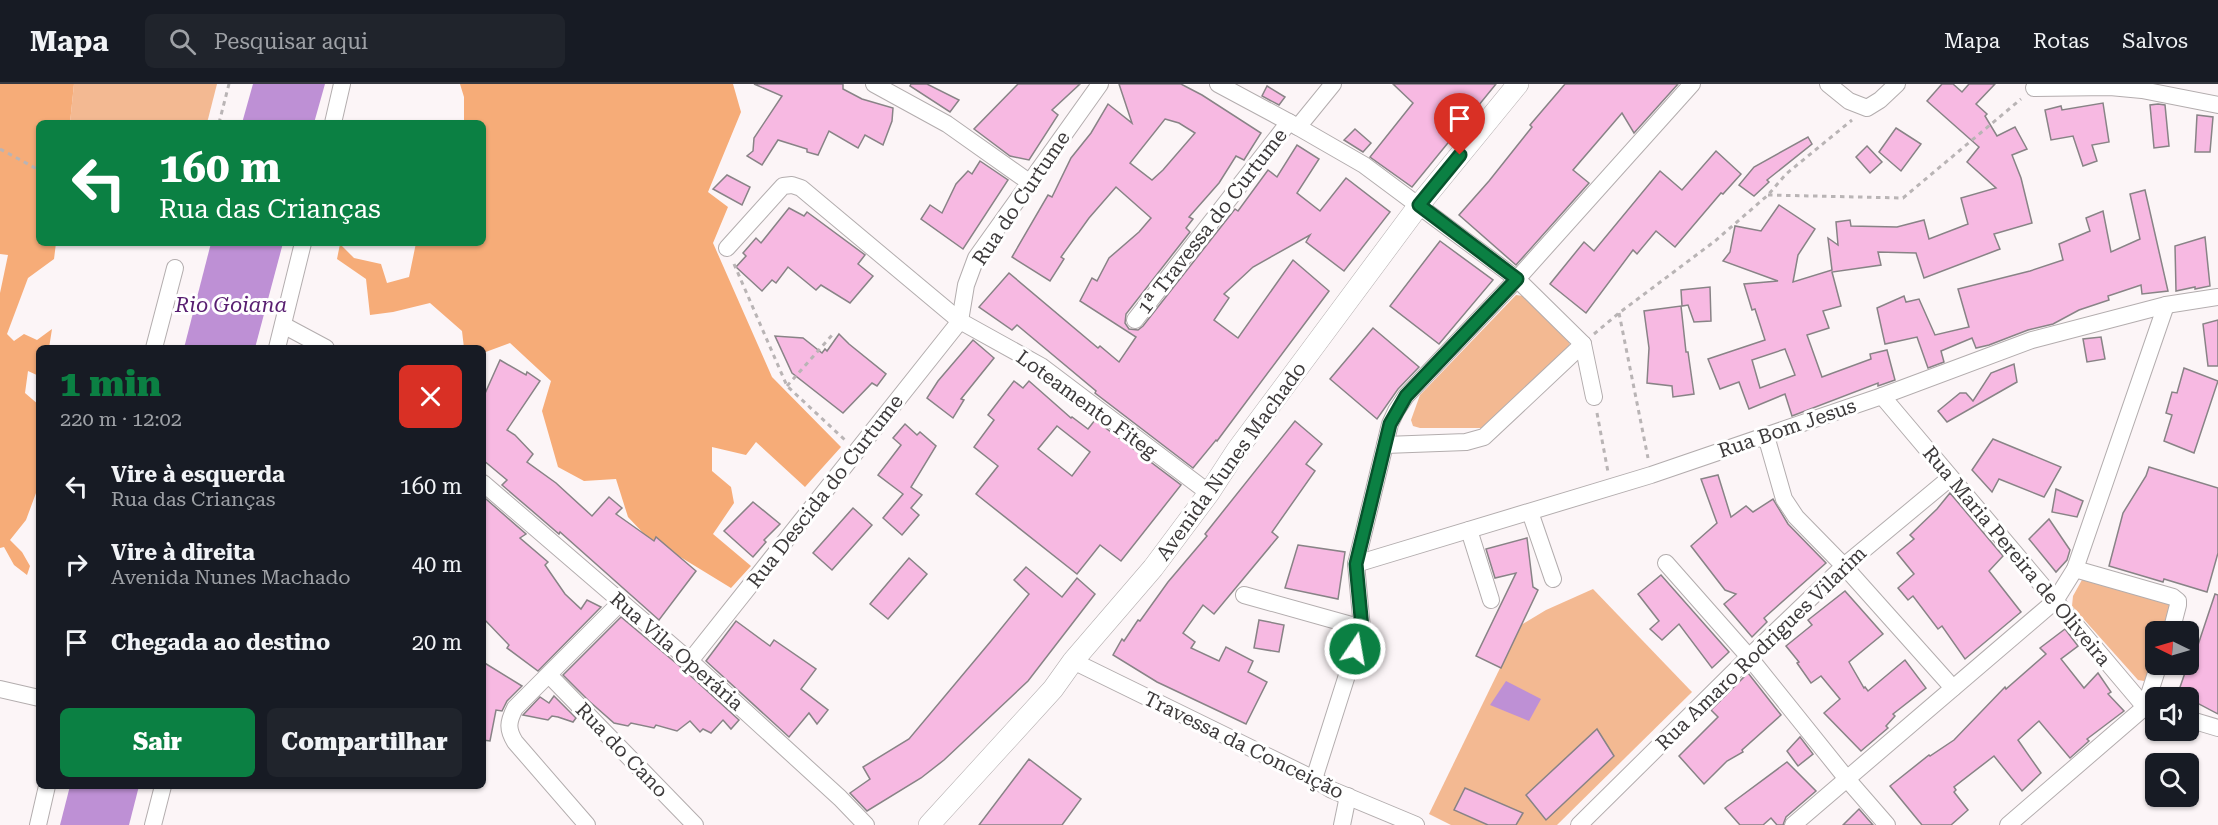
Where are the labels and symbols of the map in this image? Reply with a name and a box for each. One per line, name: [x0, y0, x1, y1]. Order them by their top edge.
pin: [1434, 93, 1485, 155]
street label: 1ª Travessa do Curtume: [1132, 123, 1292, 319]
street label: Rua do Curtume: [967, 126, 1075, 270]
water label: Rio Goiana: [174, 293, 287, 317]
street label: Loteamento Fiteg: [1012, 345, 1163, 464]
street label: Avenida Nunes Machado: [1151, 357, 1311, 565]
street label: Rua Descida do Curtume: [742, 389, 908, 593]
street label: Rua Bom Jesus: [1715, 393, 1859, 463]
street label: Rua Maria Pereira de Oliveira: [1918, 441, 2116, 671]
street label: Rua Amaro Rodrigues Vilarim: [1651, 541, 1871, 755]
street label: Rua Vila Operária: [606, 587, 749, 715]
position arrow: [1323, 617, 1387, 681]
north arrow: [2145, 621, 2199, 675]
street label: Travessa da Conceição: [1140, 686, 1348, 804]
street label: Rua do Cano: [571, 698, 673, 802]

